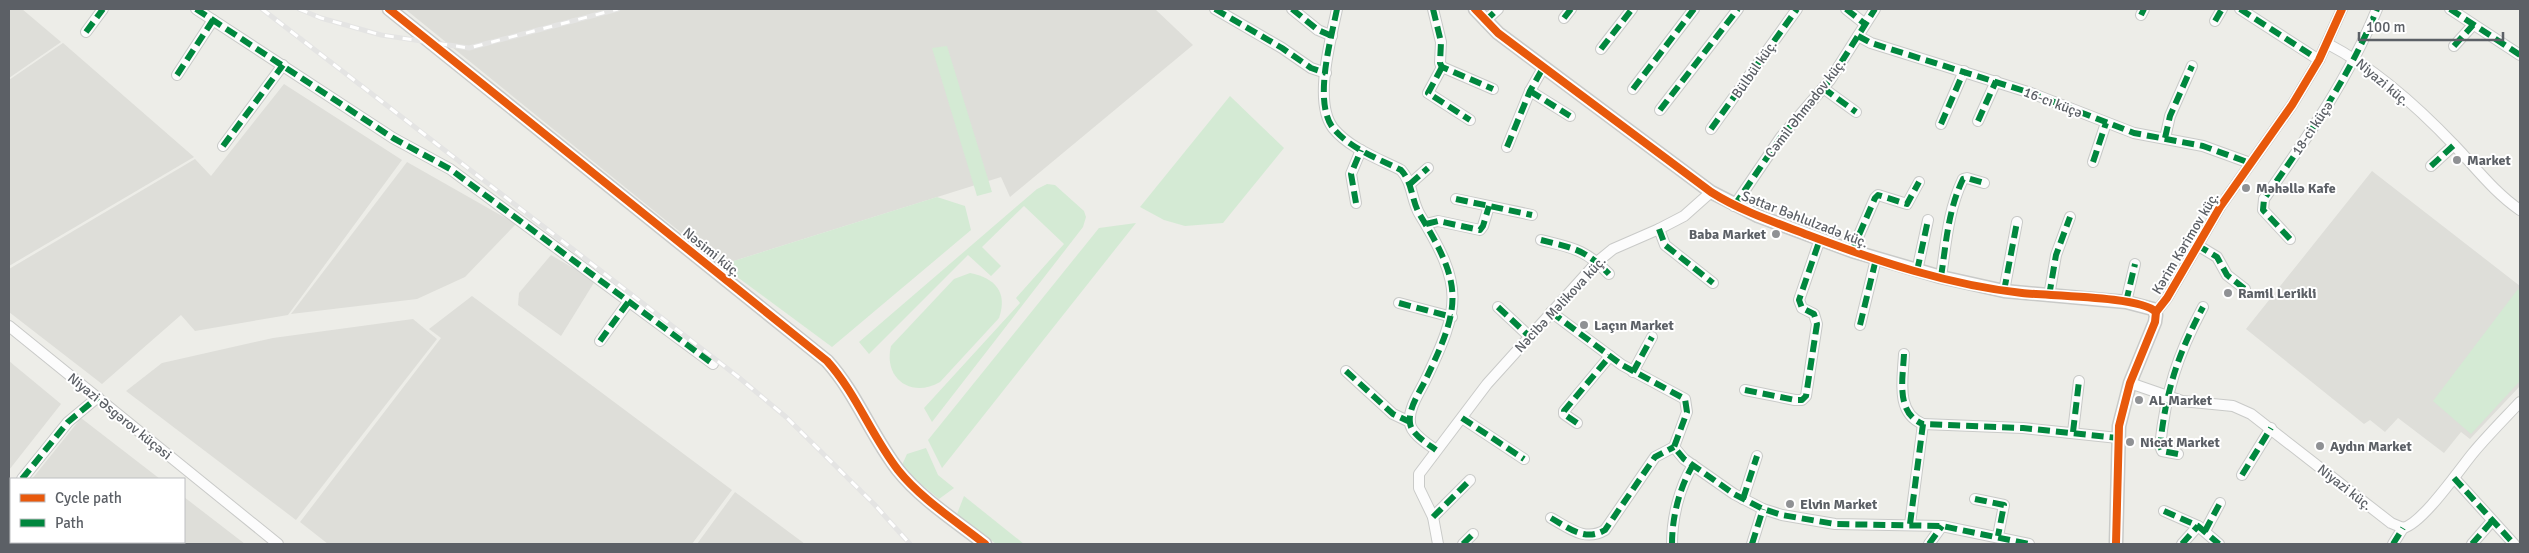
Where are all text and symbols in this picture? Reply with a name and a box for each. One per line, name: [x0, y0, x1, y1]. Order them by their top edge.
scale bar: [2359, 10, 2503, 42]
text: 100 m: [2366, 18, 2406, 36]
street label: Bülbül küç.: [1728, 37, 1781, 102]
street label: Cəmil Əhmədov küç.: [1761, 55, 1849, 161]
street label: Niyazi küç.: [2353, 55, 2413, 110]
street label: 16-cı küçə: [2021, 83, 2085, 121]
street label: 18-ci küçə: [2288, 98, 2337, 159]
place label: Market: [2467, 152, 2511, 169]
marker: Market: [2451, 154, 2463, 166]
place label: Məhəllə Kafe: [2256, 180, 2336, 197]
marker: Məhəllə Kafe: [2240, 182, 2252, 194]
street label: Səttar Bəhlulzadə küç.: [1739, 187, 1871, 251]
street label: Kərim Kərimov küç.: [2148, 189, 2223, 297]
street label: Nəsimi küç.: [679, 224, 744, 281]
place label: Baba Market: [1689, 226, 1767, 243]
marker: Baba Market: [1770, 228, 1782, 240]
street label: Nəcibə Məlikova küç.: [1511, 253, 1609, 356]
place label: Ramil Lerikli: [2238, 285, 2316, 302]
marker: Ramil Lerikli: [2222, 287, 2234, 299]
place label: Laçın Market: [1594, 317, 1675, 334]
marker: Laçın Market: [1578, 319, 1590, 331]
street label: Niyazi Əsgərov küçəsi: [64, 369, 175, 463]
place label: AL Market: [2149, 392, 2213, 409]
marker: AL Market: [2133, 394, 2145, 406]
place label: Nicat Market: [2140, 434, 2220, 451]
marker: Nicat Market: [2124, 436, 2136, 448]
place label: Aydın Market: [2330, 438, 2412, 455]
marker: Aydın Market: [2314, 440, 2326, 452]
street label: Niyazi küç.: [2314, 461, 2375, 514]
legend: [10, 478, 185, 543]
text: Cycle path: [55, 489, 122, 507]
place label: Elvin Market: [1800, 496, 1878, 513]
marker: Elvin Market: [1784, 498, 1796, 510]
text: Path: [55, 514, 84, 532]

